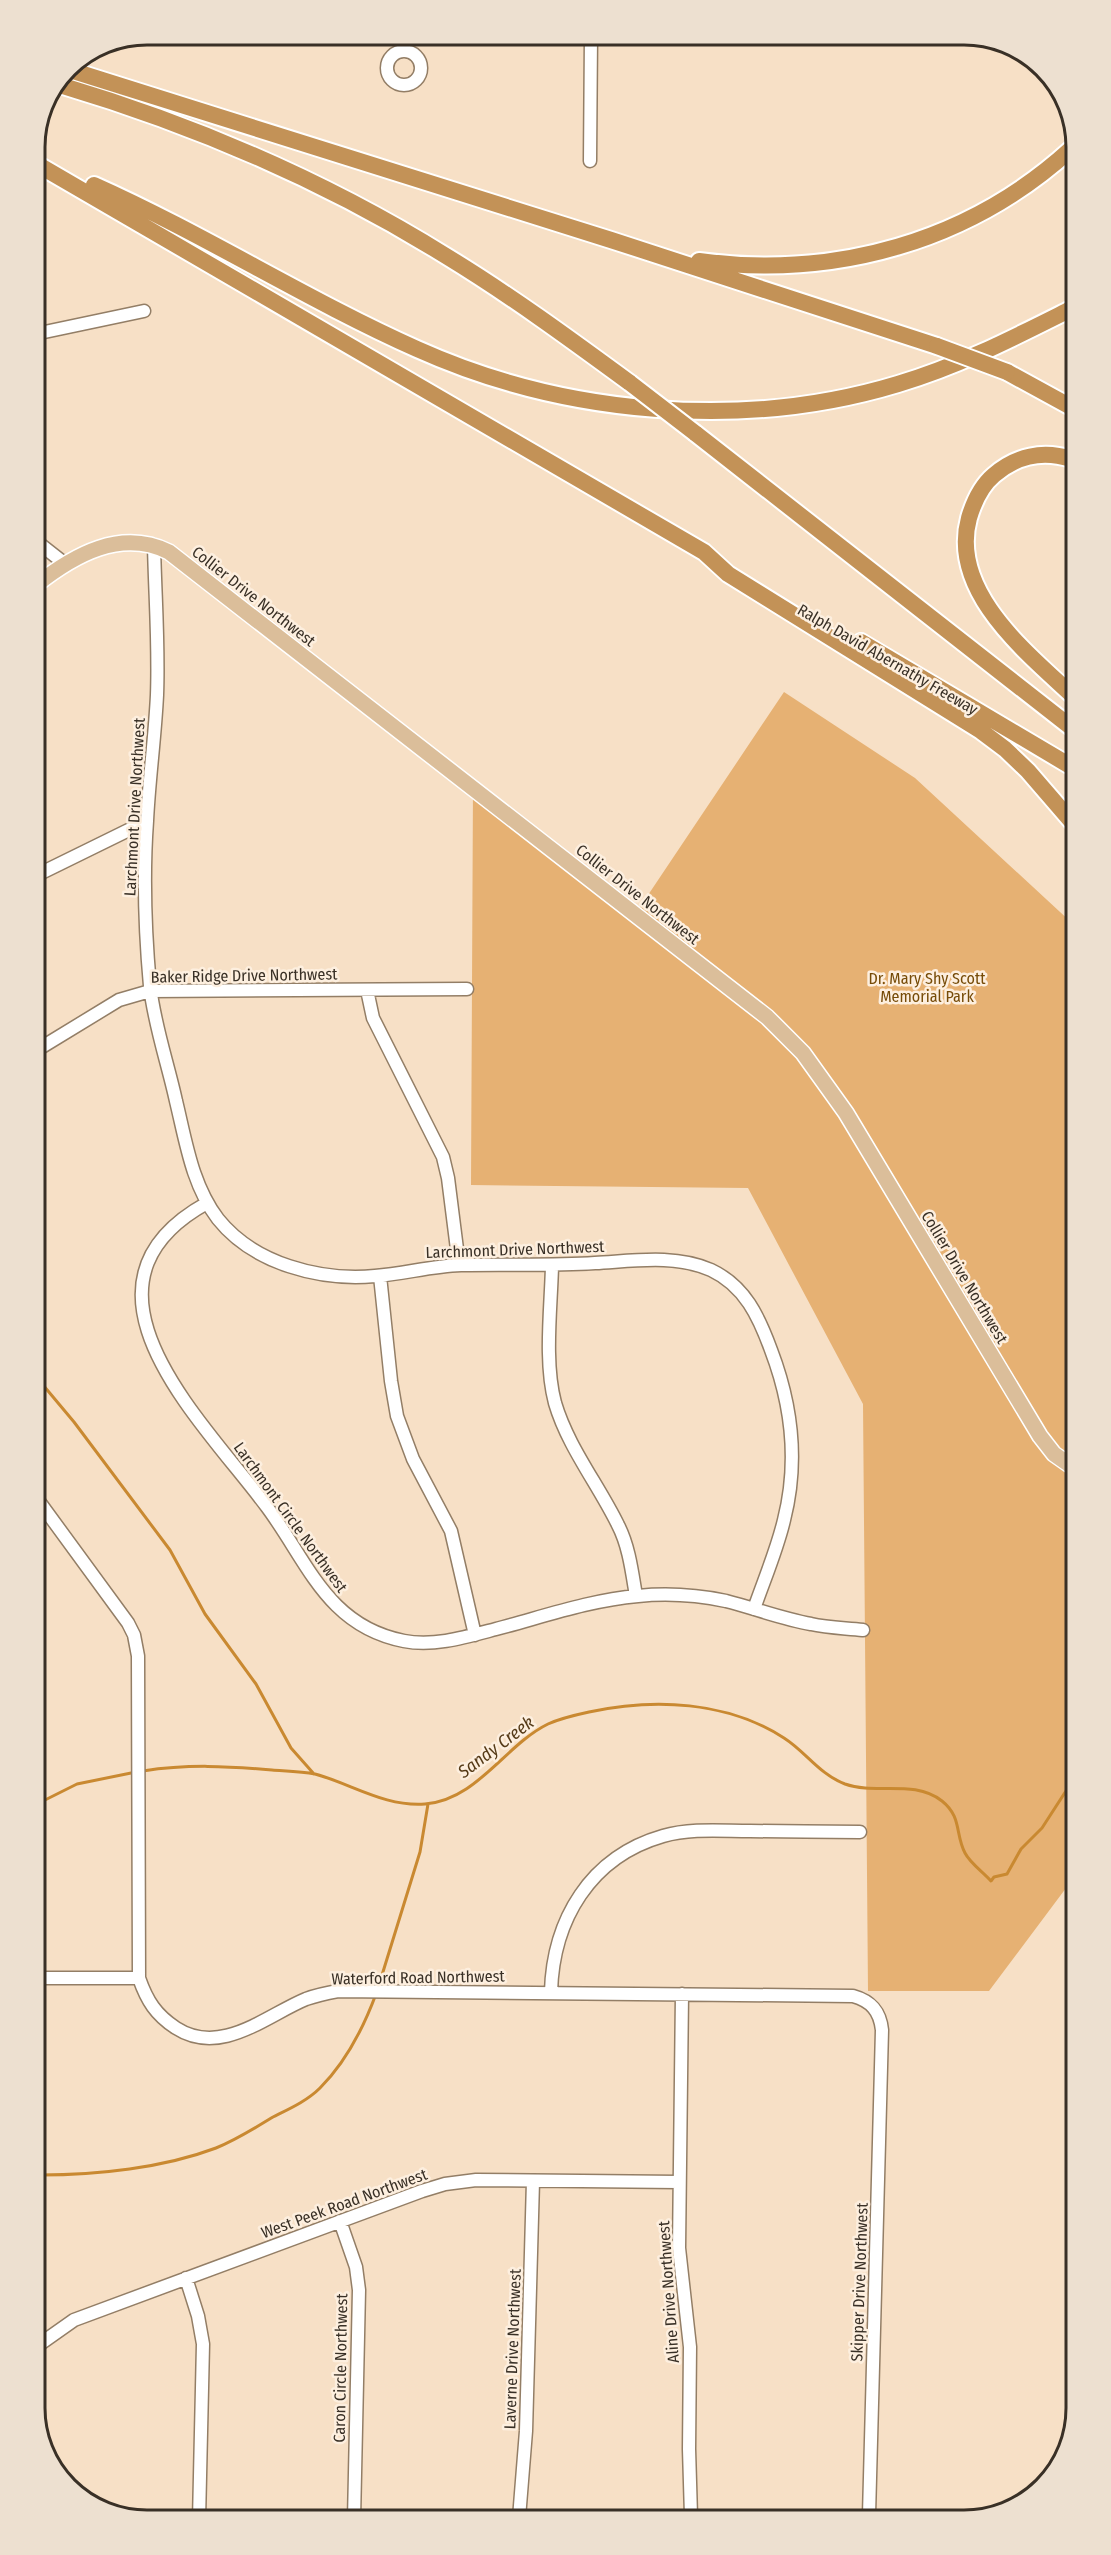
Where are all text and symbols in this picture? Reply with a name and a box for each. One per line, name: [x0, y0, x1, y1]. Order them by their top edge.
street label: Collier Drive Northwest: [188, 542, 320, 651]
street label: Ralph David Abernathy Freeway: [794, 600, 982, 719]
street label: Larchmont Drive Northwest: [120, 716, 149, 897]
street label: Collier Drive Northwest: [572, 840, 704, 949]
street label: Baker Ridge Drive Northwest: [150, 964, 338, 987]
park label: Dr. Mary Shy Scott Memorial Park: [869, 969, 986, 1006]
street label: Collier Drive Northwest: [917, 1207, 1012, 1348]
street label: Larchmont Drive Northwest: [425, 1237, 605, 1262]
street label: Larchmont Circle Northwest: [230, 1438, 352, 1597]
water label: Sandy Creek: [453, 1711, 539, 1783]
street label: Waterford Road Northwest: [331, 1966, 506, 1989]
street label: West Peek Road Northwest: [259, 2164, 430, 2242]
street label: Skipper Drive Northwest: [847, 2201, 872, 2362]
street label: Aline Drive Northwest: [654, 2220, 683, 2364]
street label: Laverne Drive Northwest: [500, 2268, 525, 2430]
street label: Caron Circle Northwest: [330, 2292, 351, 2443]

